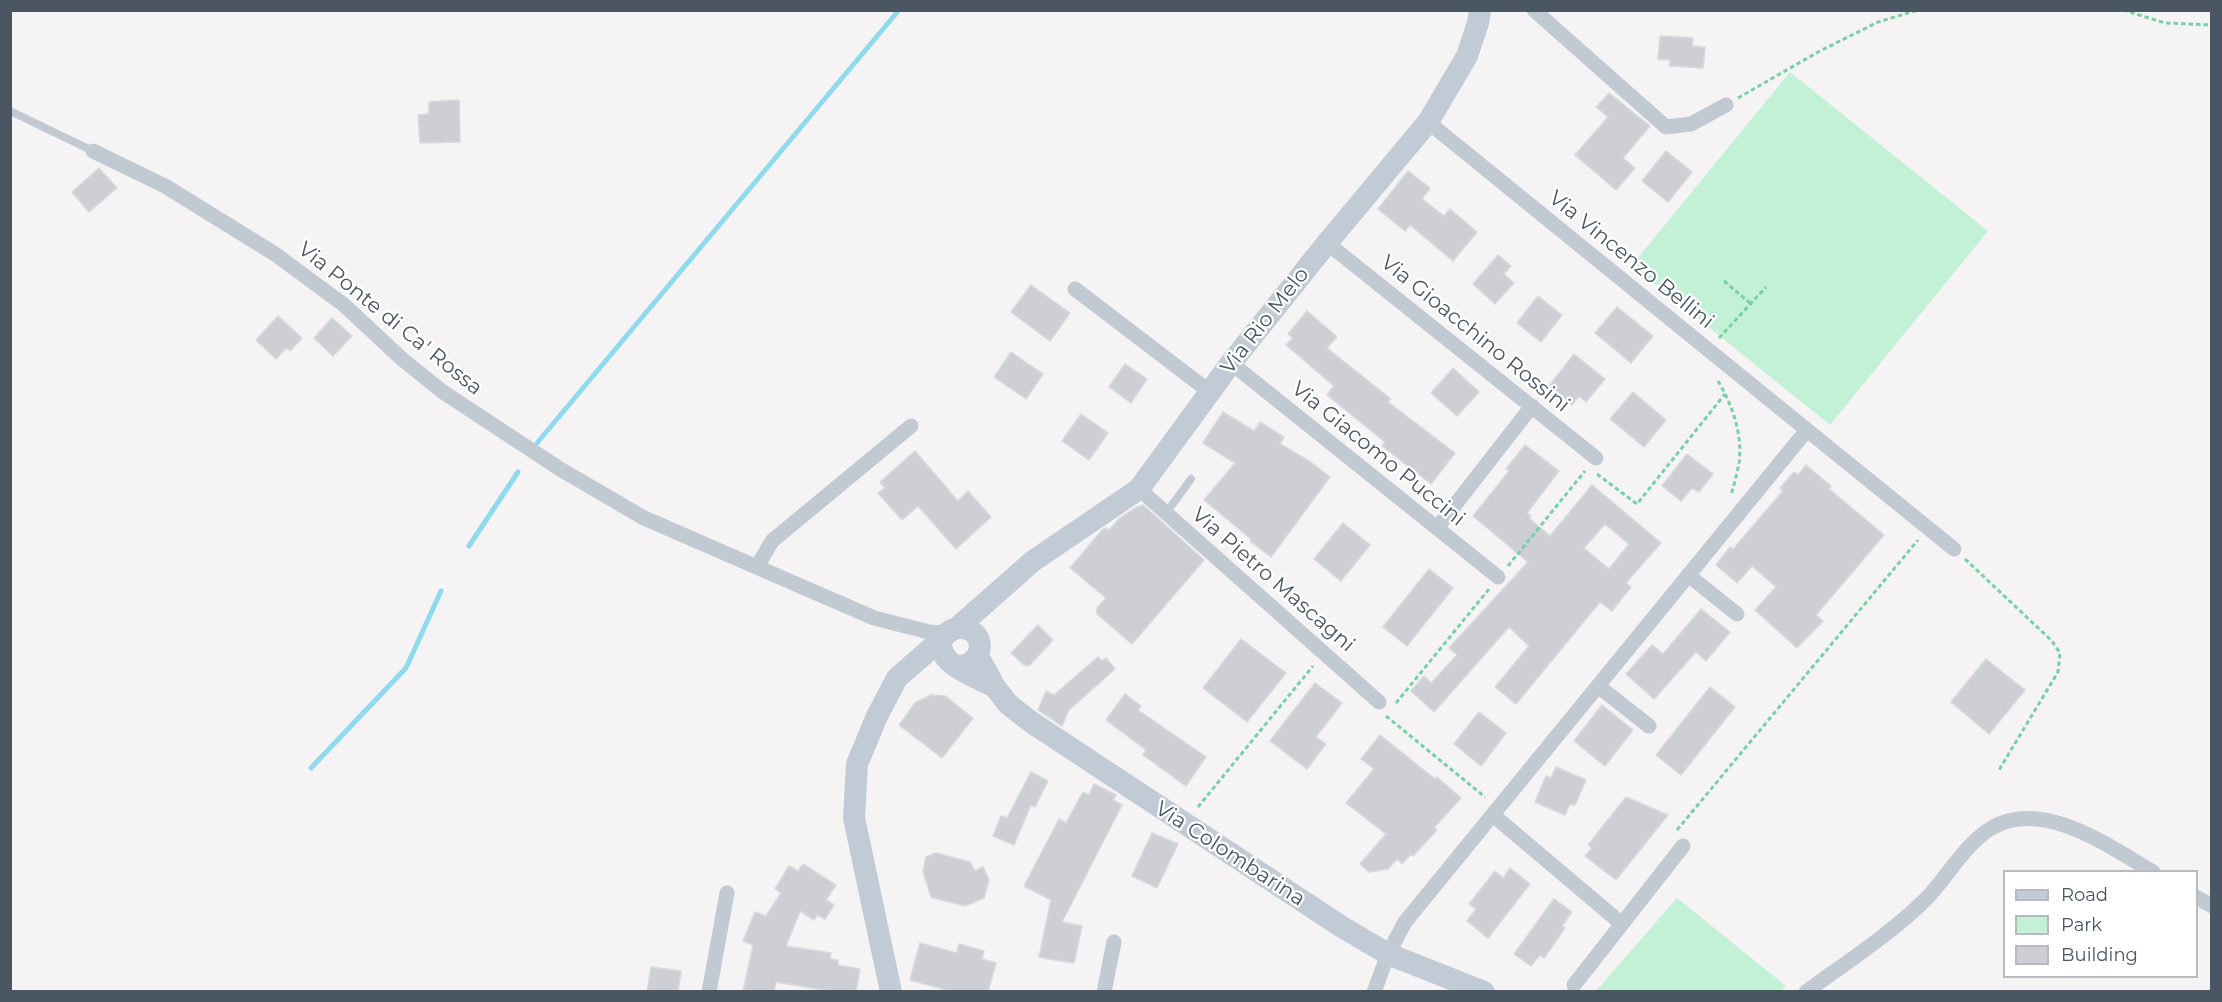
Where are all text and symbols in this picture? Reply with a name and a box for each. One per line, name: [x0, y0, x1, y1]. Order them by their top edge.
street label: Via Vincenzo Bellini: [1543, 186, 1719, 334]
street label: Via Ponte di Ca' Rossa: [293, 237, 487, 401]
street label: Via Gioacchino Rossini: [1376, 250, 1574, 418]
street label: Via Rio Melo: [1215, 262, 1315, 380]
street label: Via Giacomo Puccini: [1286, 376, 1470, 532]
street label: Via Pietro Mascagni: [1186, 502, 1360, 658]
street label: Via Colombarina: [1150, 796, 1310, 912]
legend: [2003, 870, 2198, 978]
text: Road: [2061, 884, 2108, 906]
text: Park: [2061, 914, 2102, 936]
text: Building: [2061, 944, 2138, 966]

